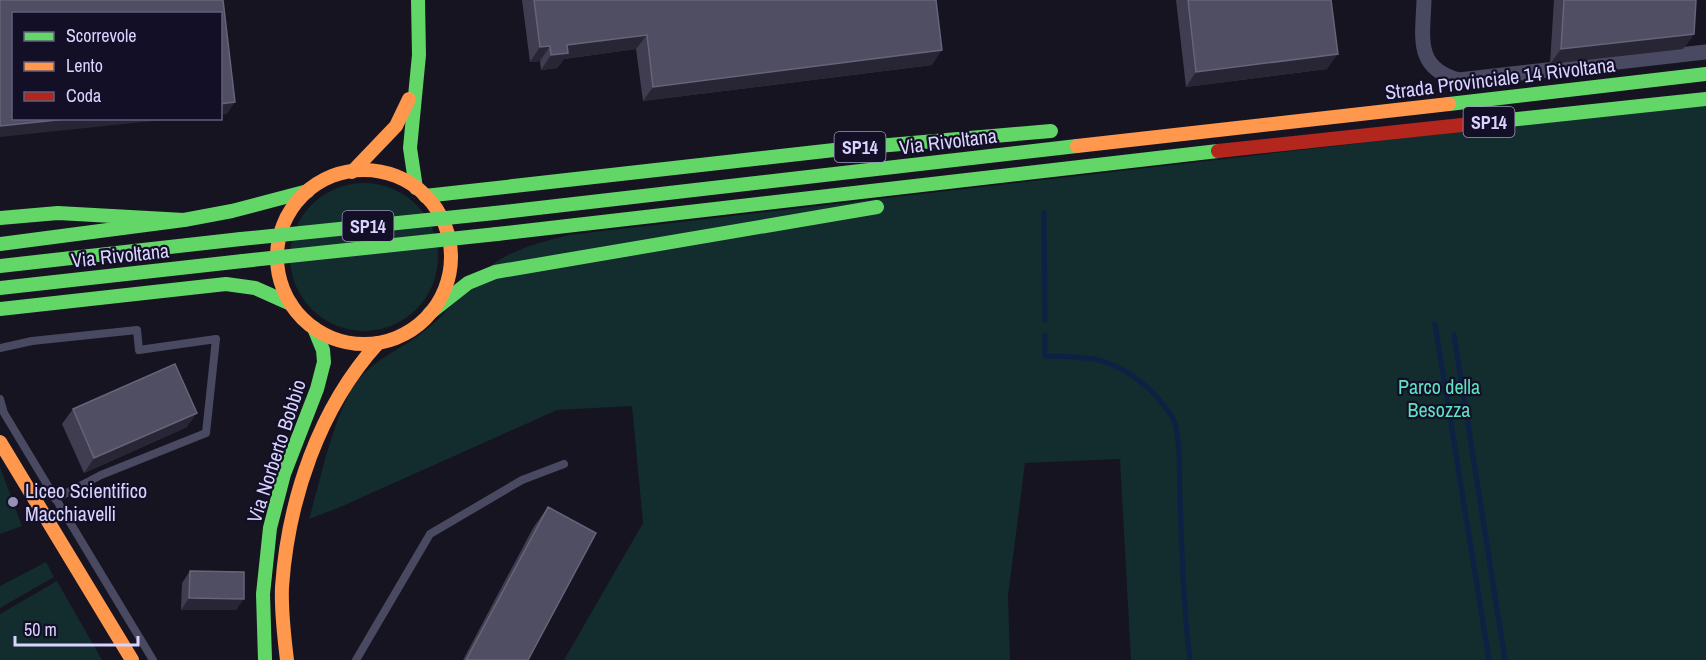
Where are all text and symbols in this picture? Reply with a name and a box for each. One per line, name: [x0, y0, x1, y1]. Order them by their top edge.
legend: [12, 12, 222, 120]
text: Scorrevole: [66, 23, 137, 48]
street label: Strada Provinciale 14 Rivoltana: [1383, 50, 1617, 106]
text: Lento: [66, 53, 103, 78]
text: Coda: [66, 83, 101, 108]
road number: SP14: [1464, 107, 1514, 137]
street label: Via Rivoltana: [898, 122, 998, 160]
road number: SP14: [834, 132, 886, 162]
road number: SP14: [342, 211, 394, 241]
street label: Via Rivoltana: [70, 236, 170, 274]
park label: Parco della Besozza: [1398, 373, 1480, 423]
street label: Via Norberto Bobbio: [240, 376, 312, 526]
place label: Liceo Scientifico Macchiavelli: [25, 477, 147, 527]
marker: Liceo Scientifico Macchiavelli: [6, 495, 20, 509]
scale bar: [15, 609, 138, 647]
text: 50 m: [24, 617, 57, 642]

